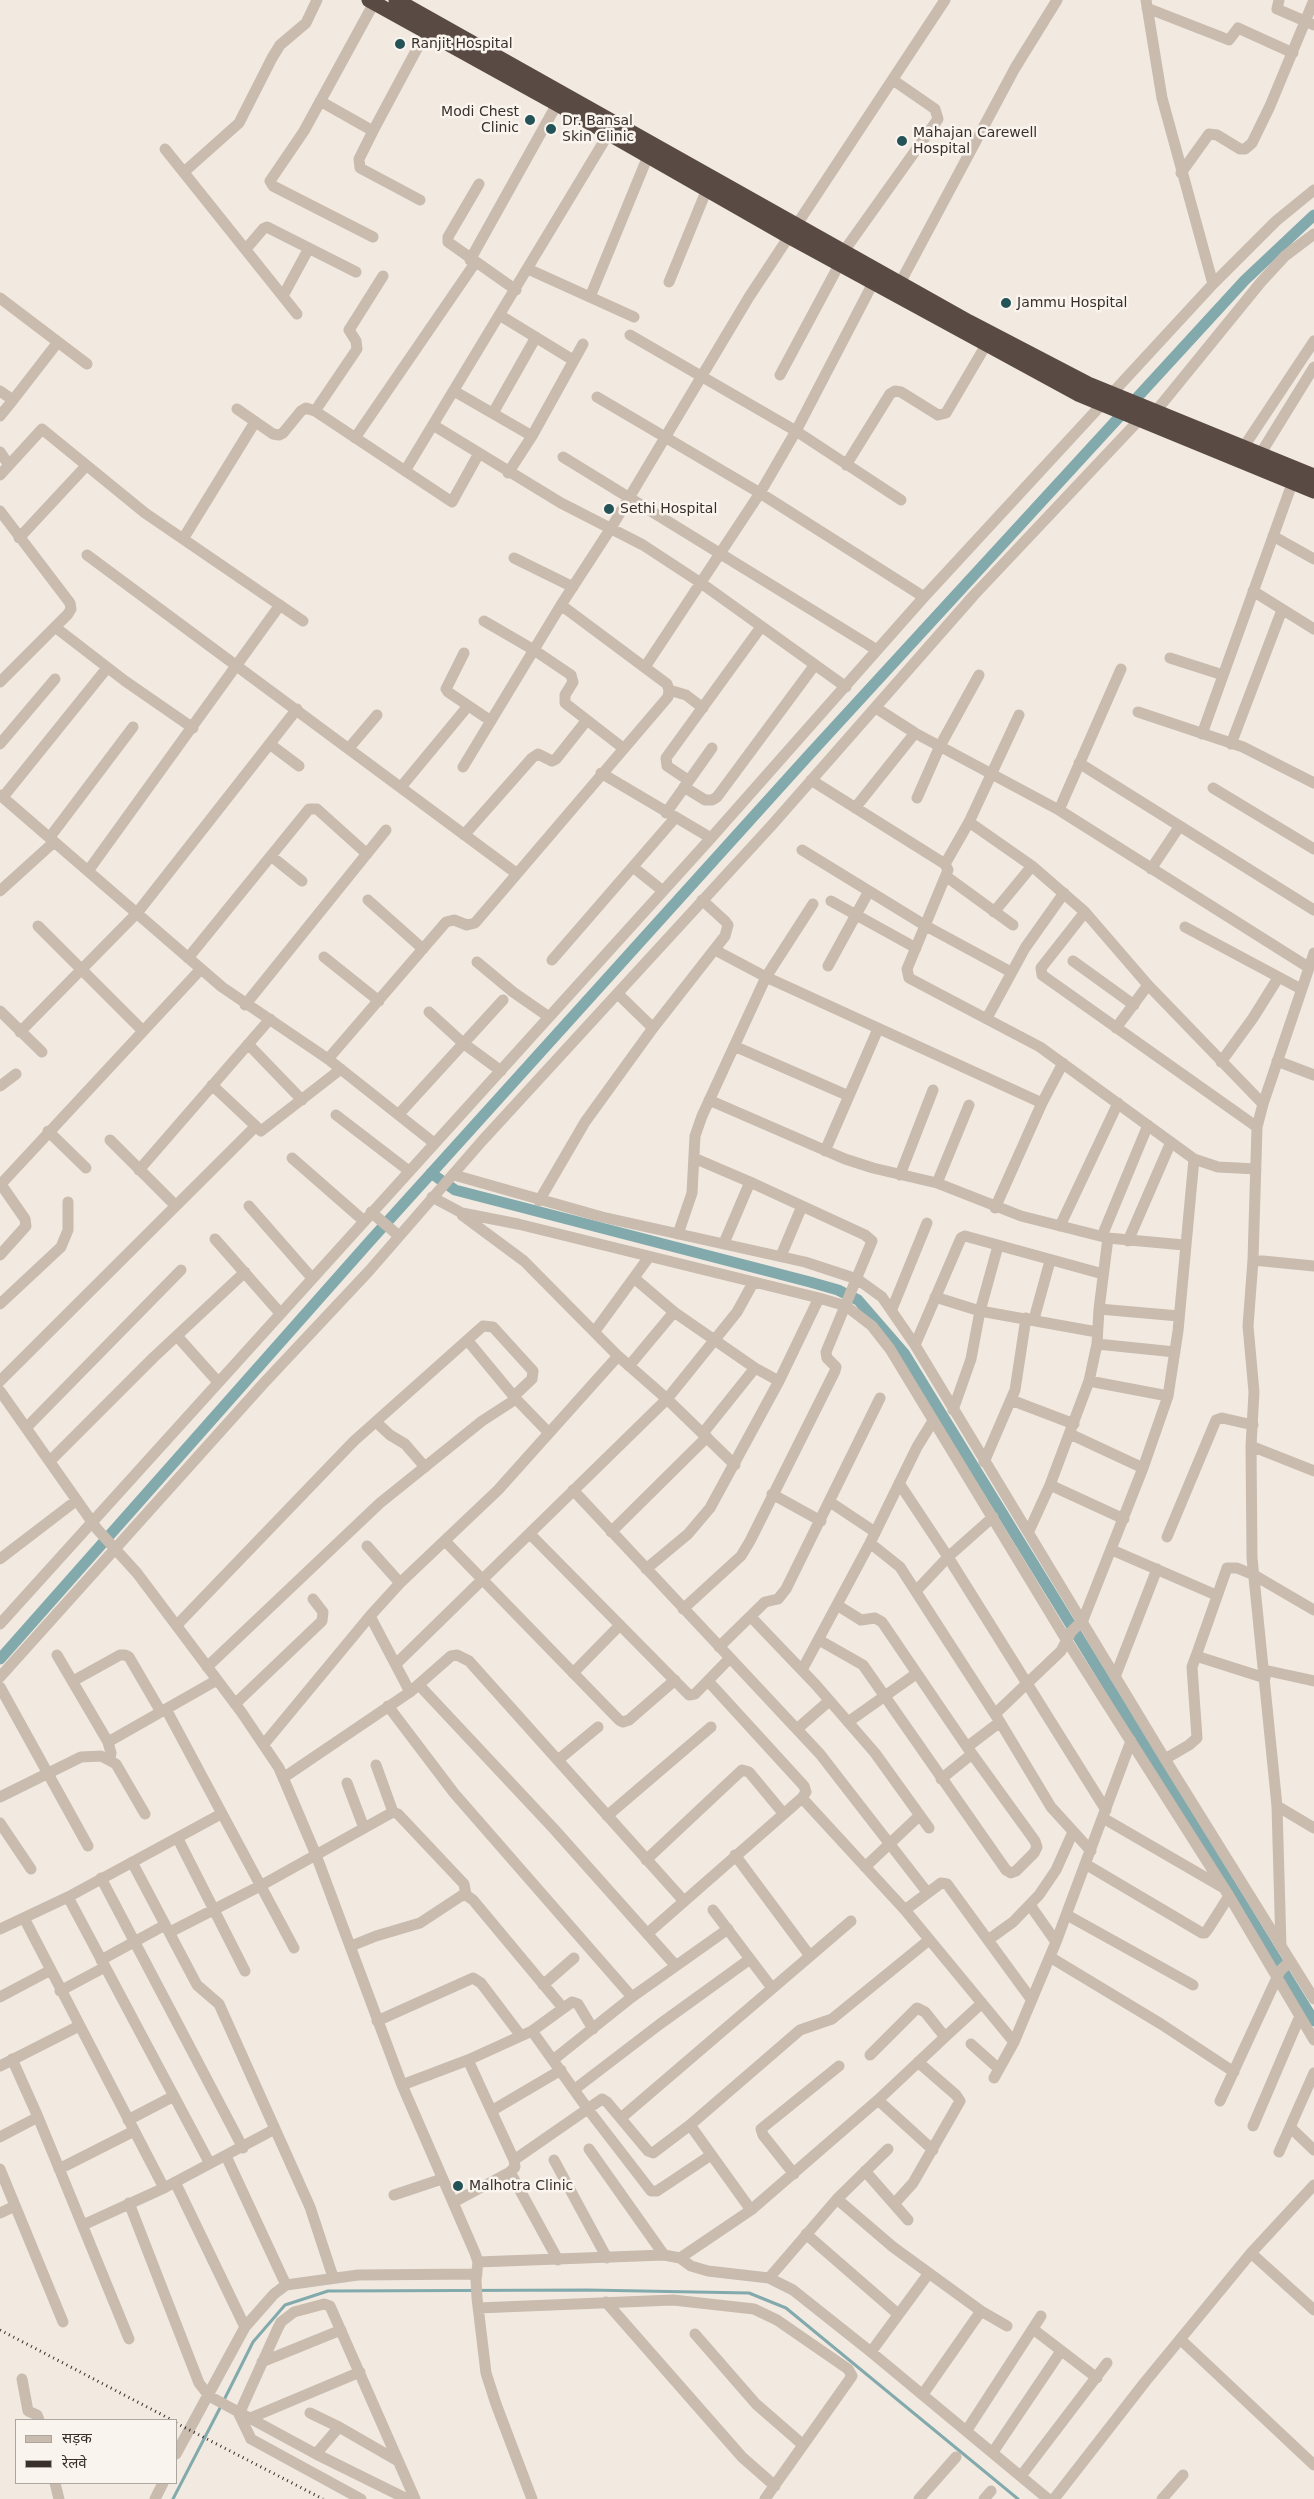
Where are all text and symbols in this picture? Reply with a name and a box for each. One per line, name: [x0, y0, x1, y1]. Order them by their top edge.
place label: Ranjit Hospital: [411, 36, 513, 52]
marker: Ranjit Hospital: [393, 37, 407, 51]
place label: Modi Chest Clinic: [441, 104, 519, 136]
marker: Modi Chest Clinic: [523, 113, 537, 127]
place label: Dr. Bansal Skin Clinic: [562, 113, 634, 146]
marker: Dr. Bansal Skin Clinic: [544, 122, 558, 136]
place label: Mahajan Carewell Hospital: [913, 125, 1037, 158]
marker: Mahajan Carewell Hospital: [895, 134, 909, 148]
place label: Jammu Hospital: [1017, 295, 1127, 311]
marker: Jammu Hospital: [999, 296, 1013, 310]
place label: Sethi Hospital: [620, 501, 717, 517]
marker: Sethi Hospital: [602, 502, 616, 516]
place label: Malhotra Clinic: [469, 2178, 573, 2194]
marker: Malhotra Clinic: [451, 2179, 465, 2193]
legend: [15, 2419, 178, 2484]
text: सड़क: [62, 2429, 92, 2447]
text: रेलवे: [62, 2454, 87, 2472]

